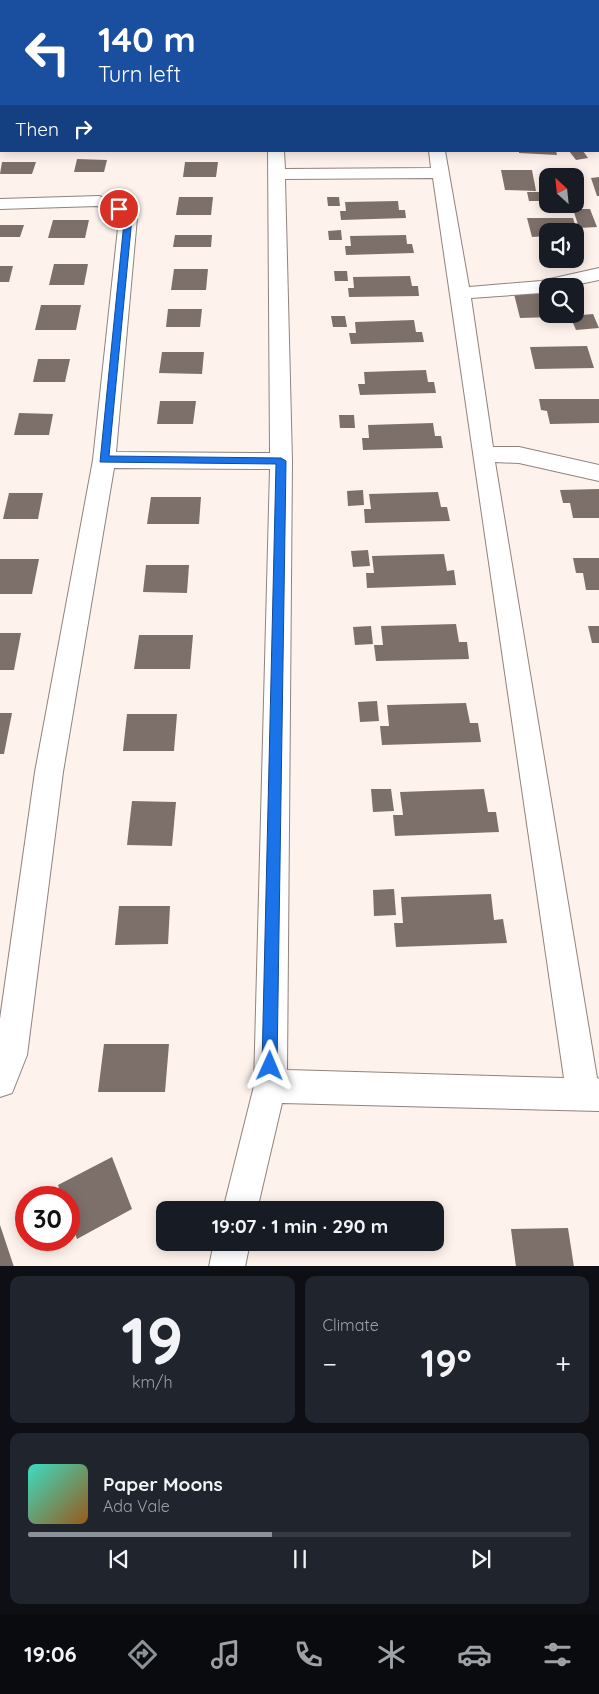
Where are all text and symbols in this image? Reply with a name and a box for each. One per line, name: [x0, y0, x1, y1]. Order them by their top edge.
text: 140 m: [98, 17, 196, 61]
icon: left: [15, 20, 80, 85]
text: Turn left: [98, 60, 181, 88]
icon: right: [69, 115, 97, 143]
text: Then: [15, 117, 59, 141]
north arrow: [539, 168, 584, 212]
map controls: [539, 168, 584, 323]
pin: [98, 188, 140, 230]
icon: arrive: [105, 195, 133, 223]
button: sound: [539, 223, 584, 268]
button: search: [539, 278, 584, 323]
position arrow: [243, 1039, 295, 1091]
speed limit sign: 30: [15, 1186, 80, 1251]
text: 19:07 · 1 min · 290 m: [212, 1214, 388, 1238]
text: 19: [121, 1299, 183, 1380]
text: Climate: [323, 1315, 379, 1335]
text: 19°: [420, 1339, 472, 1387]
text: −: [323, 1346, 337, 1381]
text: +: [555, 1346, 571, 1381]
text: km/h: [132, 1372, 173, 1392]
text: Paper Moons: [103, 1472, 223, 1496]
text: Ada Vale: [103, 1496, 170, 1516]
icon: previous: [105, 1545, 133, 1573]
icon: pause: [286, 1545, 314, 1573]
icon: next: [467, 1545, 495, 1573]
icon: directions: [125, 1637, 160, 1672]
icon: music: [208, 1637, 243, 1672]
icon: phone: [291, 1637, 326, 1672]
icon: climate: [374, 1637, 409, 1672]
icon: car: [457, 1637, 492, 1672]
icon: filters: [540, 1637, 575, 1672]
text: 19:06: [24, 1640, 77, 1668]

